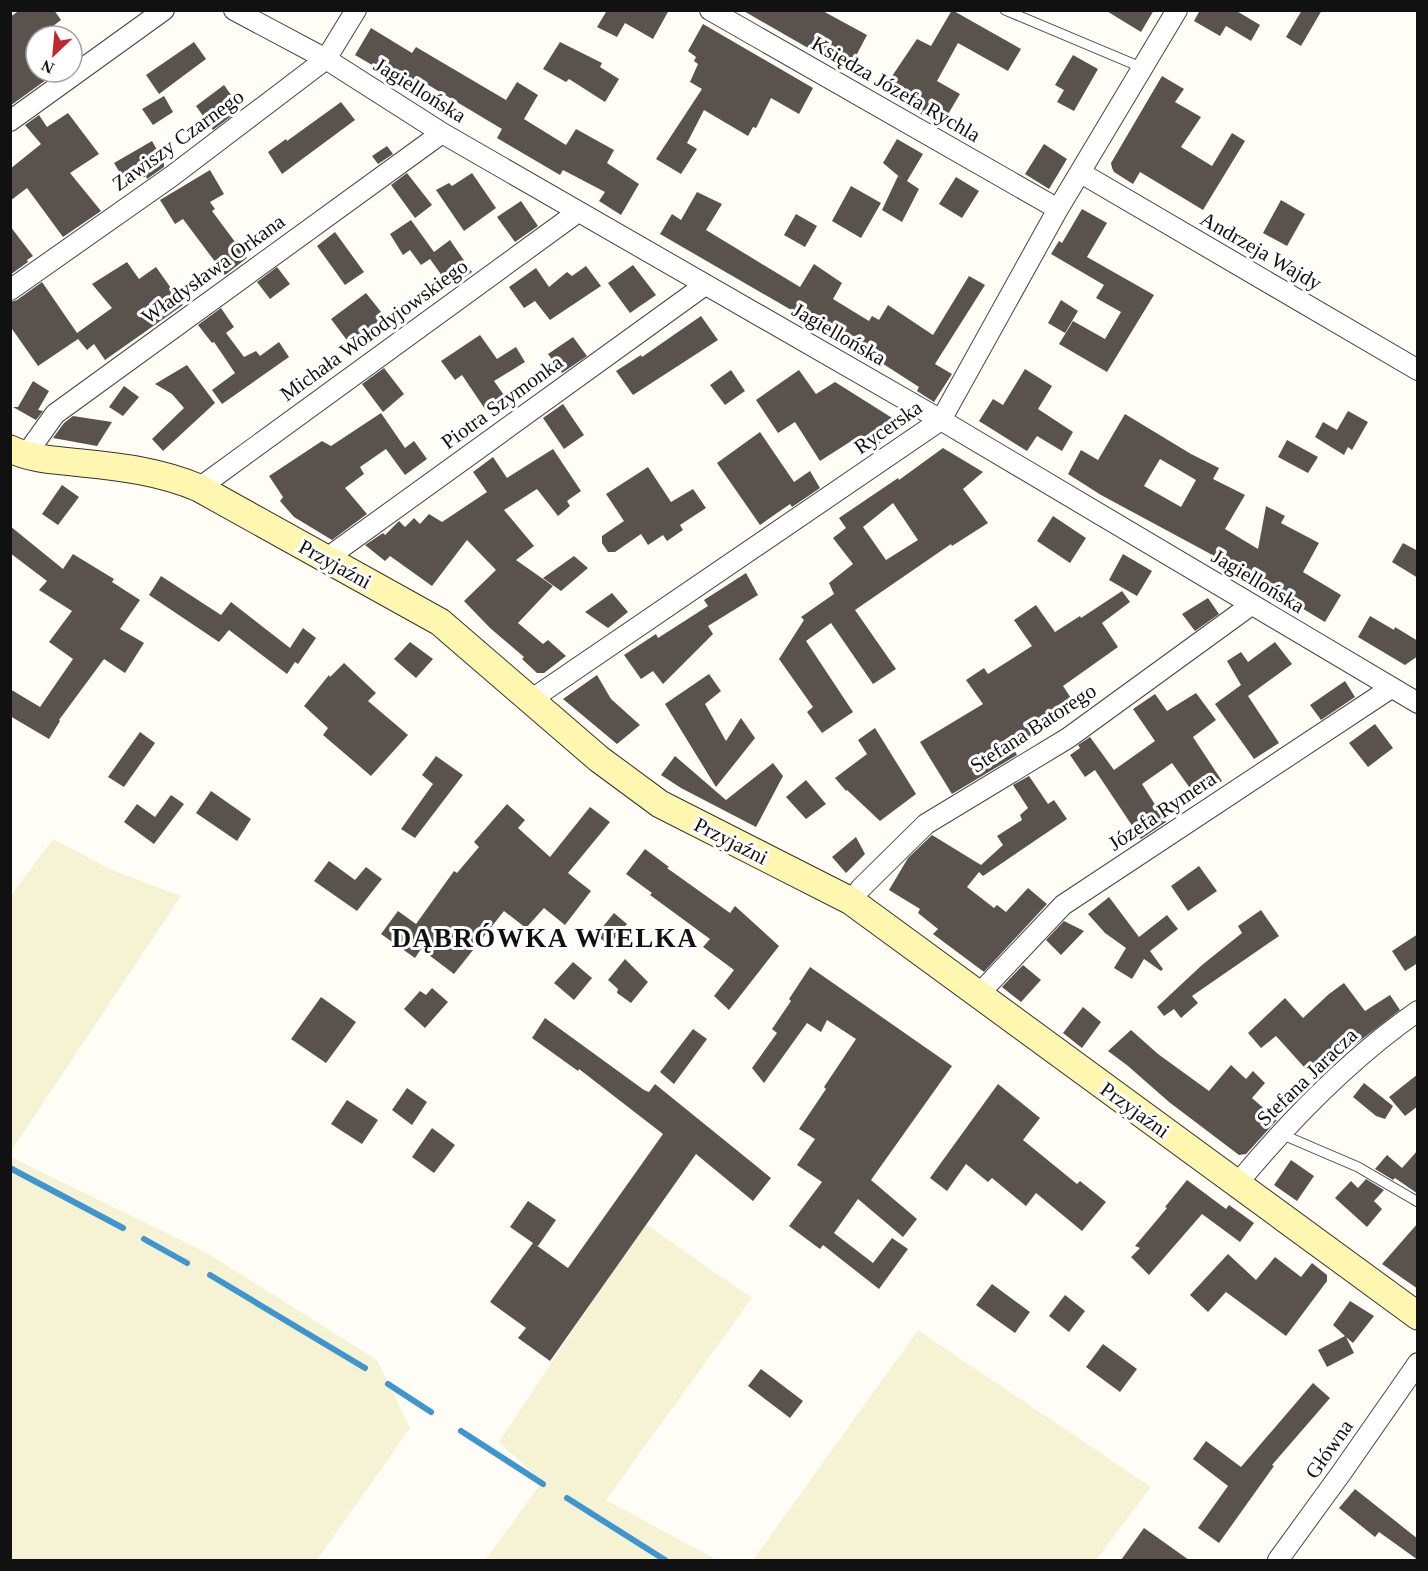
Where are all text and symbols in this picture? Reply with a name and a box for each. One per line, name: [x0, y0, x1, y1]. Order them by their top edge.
north arrow: [24, 24, 84, 84]
street label: Księdza Józefa Rychla: [808, 31, 985, 147]
street label: Jagiellońska: [370, 52, 471, 128]
text: N: [38, 57, 57, 77]
street label: Zawiszy Czarnego: [107, 84, 249, 196]
street label: Andrzeja Wajdy: [1196, 207, 1326, 296]
street label: Władysława Orkana: [137, 209, 290, 329]
street label: Michała Wołodyjowskiego: [276, 254, 472, 406]
street label: Jagiellońska: [788, 298, 891, 371]
street label: Piotra Szymonka: [437, 350, 568, 454]
street label: Rycerska: [849, 395, 927, 459]
street label: Przyjaźni: [294, 534, 376, 594]
street label: Jagiellońska: [1207, 544, 1309, 618]
street label: Stefana Batorego: [966, 678, 1100, 778]
street label: Józefa Rymera: [1104, 766, 1221, 856]
street label: Przyjaźni: [690, 812, 772, 870]
district label: DĄBRÓWKA WIELKA: [392, 923, 698, 953]
street label: Stefana Jaracza: [1252, 1023, 1363, 1131]
street label: Przyjaźni: [1096, 1077, 1174, 1143]
street label: Główna: [1300, 1414, 1358, 1483]

